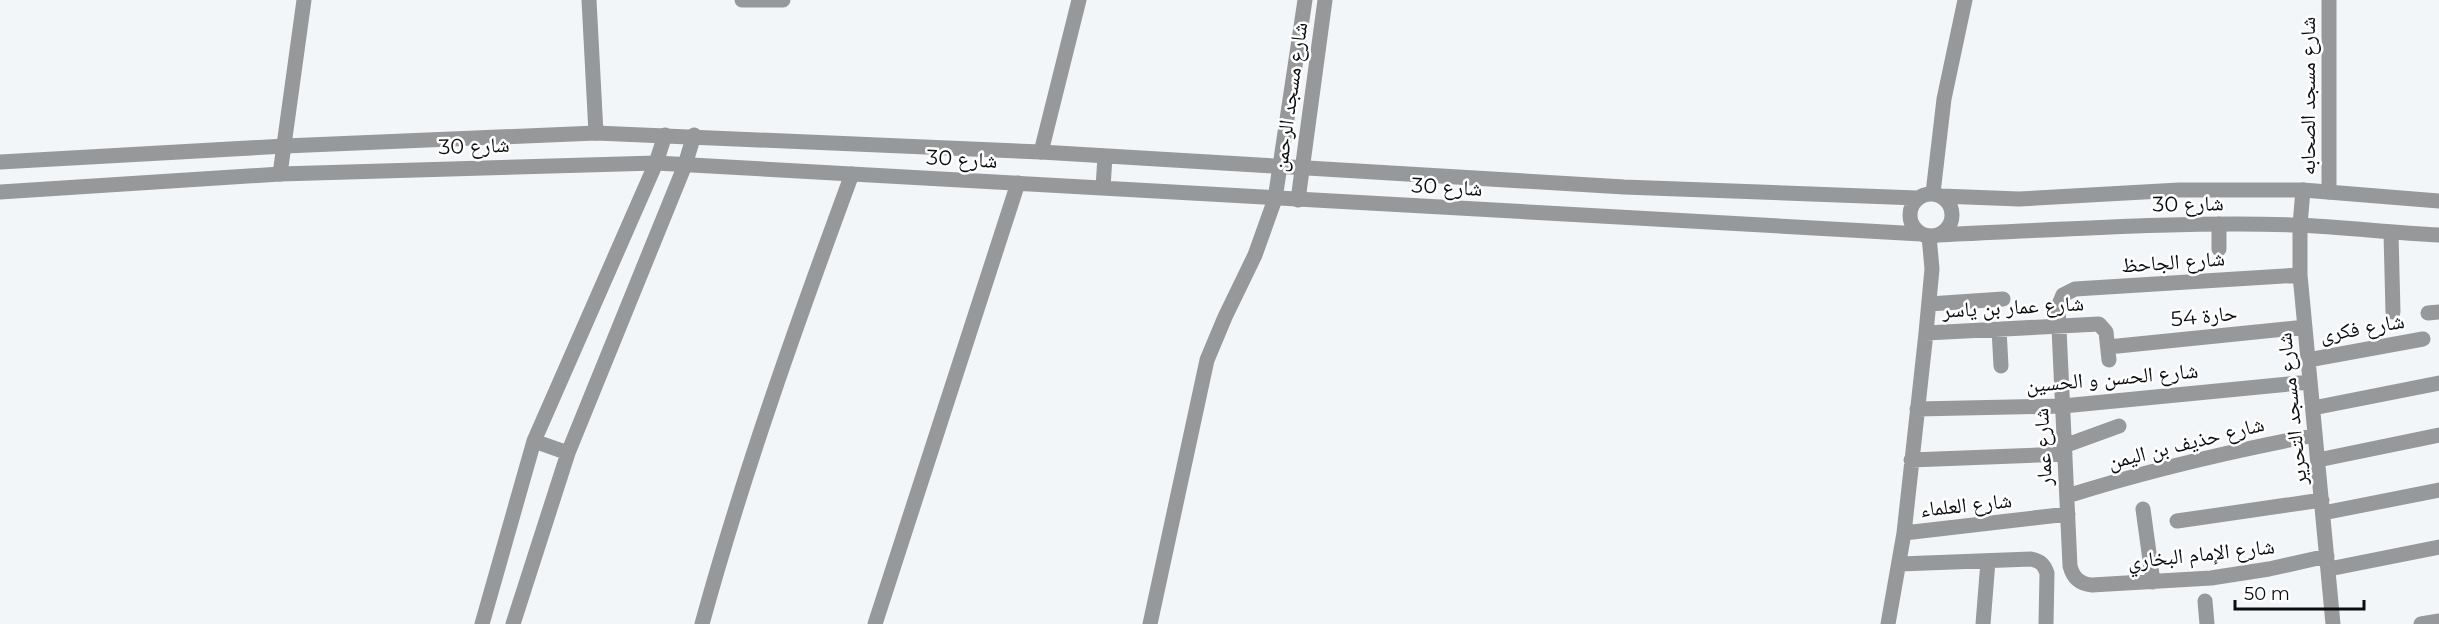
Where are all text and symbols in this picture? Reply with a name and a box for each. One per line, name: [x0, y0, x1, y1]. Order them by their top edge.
street label: شارع مسجد الصحابه: [2295, 17, 2321, 175]
street label: شارع مسجد الرحمن: [1267, 21, 1313, 173]
street label: شارع 30: [438, 132, 510, 160]
street label: شارع 30: [926, 144, 998, 174]
street label: شارع 30: [1411, 172, 1483, 202]
street label: شارع 30: [2152, 190, 2224, 218]
street label: شارع الجاحظ: [2120, 245, 2226, 279]
street label: شارع عمار بن ياسر: [1940, 290, 2085, 324]
street label: حارة 54: [2170, 300, 2238, 331]
street label: شارع فكرى: [2318, 308, 2406, 348]
street label: شارع مسجد التحرير: [2271, 331, 2313, 488]
street label: شارع الحسن و الحسين: [2025, 358, 2199, 398]
street label: شارع عمار: [2028, 407, 2058, 488]
street label: شارع حذيف بن اليمن: [2105, 411, 2267, 475]
street label: شارع العلماء: [1919, 487, 2013, 523]
street label: شارع الإمام البخاري: [2126, 533, 2276, 578]
scale bar: [2235, 573, 2364, 611]
text: 50 m: [2244, 583, 2290, 605]

